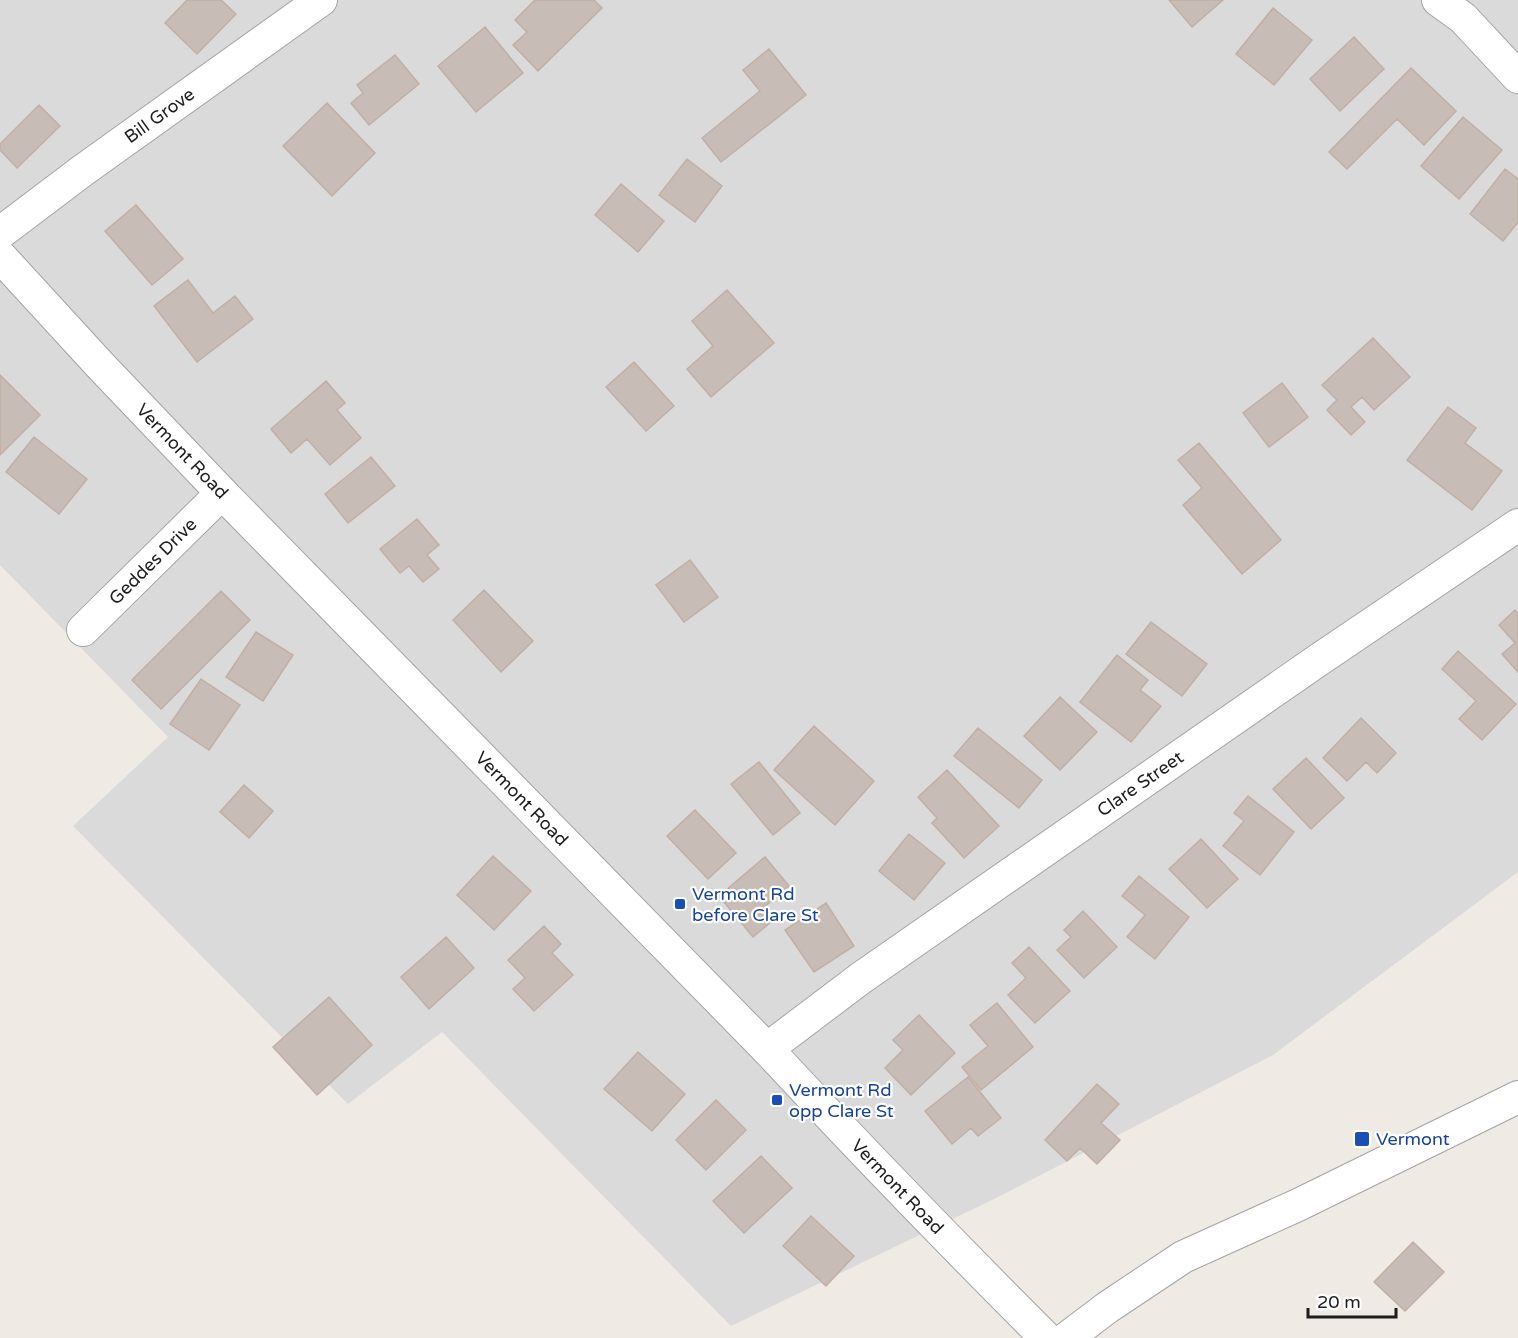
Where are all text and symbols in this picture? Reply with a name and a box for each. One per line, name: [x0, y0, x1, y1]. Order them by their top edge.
street label: Bill Grove: [120, 83, 199, 148]
street label: Vermont Road: [132, 399, 233, 504]
street label: Geddes Drive: [104, 513, 201, 609]
street label: Clare Street: [1093, 746, 1188, 821]
street label: Vermont Road: [471, 747, 573, 851]
place label: Vermont Rd before Clare St: [692, 883, 819, 926]
marker: Vermont Rd before Clare St: [673, 897, 687, 911]
place label: Vermont Rd opp Clare St: [789, 1079, 894, 1122]
marker: Vermont Rd opp Clare St: [770, 1093, 784, 1107]
place label: Vermont: [1376, 1128, 1450, 1150]
marker: Vermont: [1353, 1130, 1371, 1148]
street label: Vermont Road: [847, 1134, 948, 1239]
scale bar: [1308, 1281, 1396, 1319]
text: 20 m: [1317, 1291, 1361, 1313]

